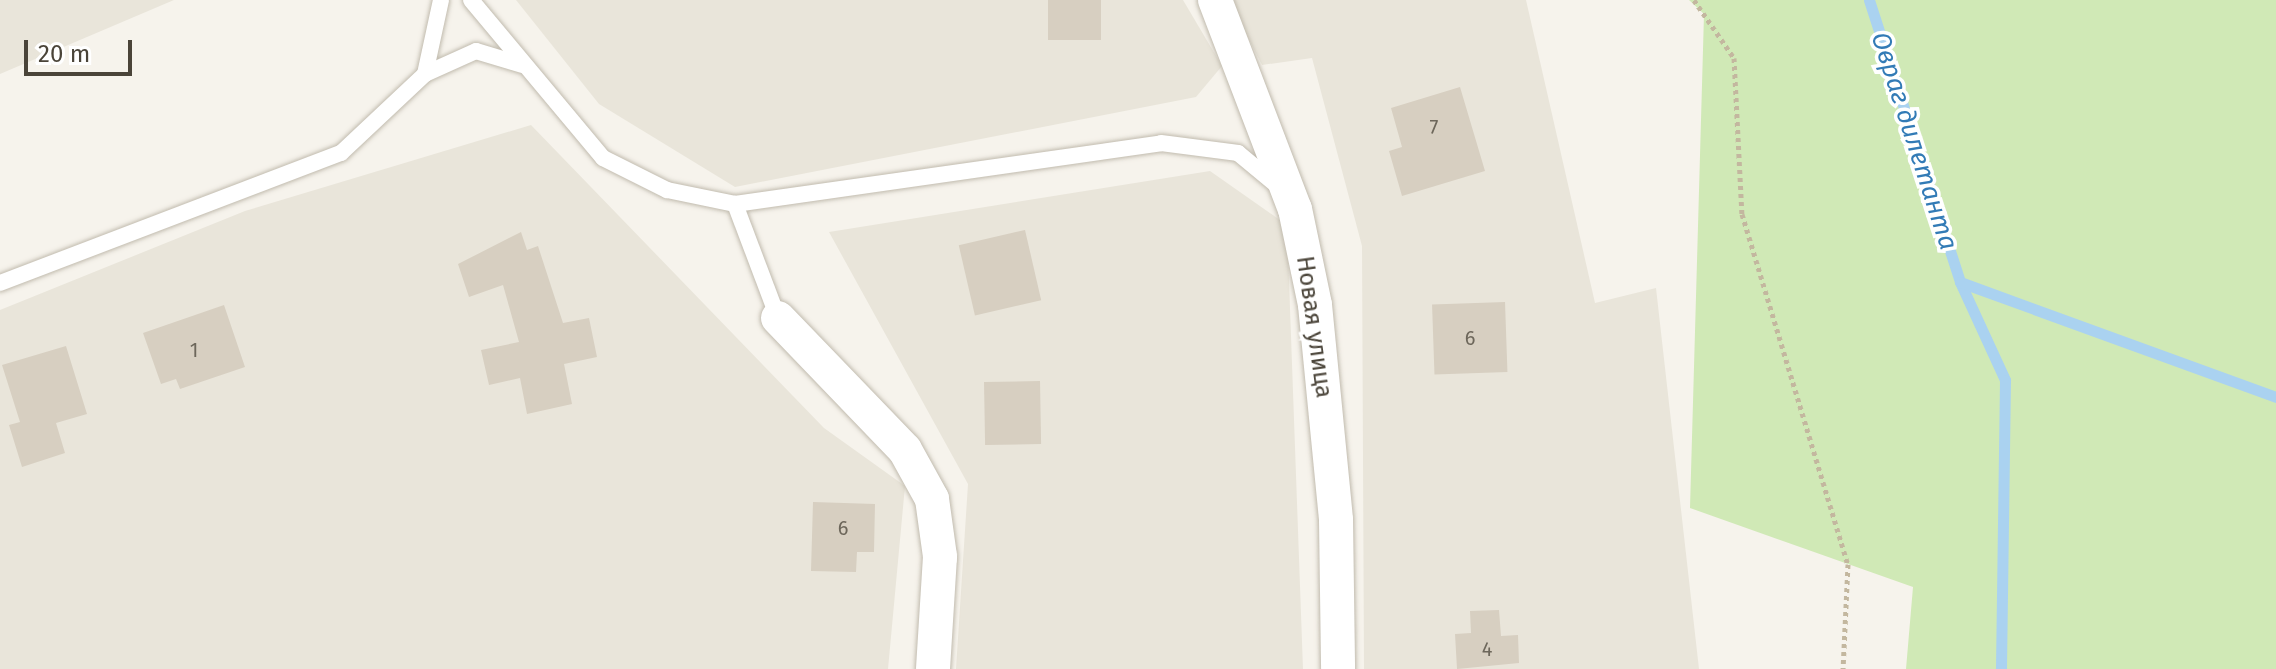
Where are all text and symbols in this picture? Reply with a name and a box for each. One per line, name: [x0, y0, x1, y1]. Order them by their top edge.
scale bar: [28, 24, 136, 74]
water label: Овраг дилетанта: [1864, 28, 1964, 254]
text: 20 m: [38, 40, 90, 68]
house number: 7: [1430, 115, 1438, 139]
street label: Новая улица: [1290, 254, 1338, 400]
house number: 6: [1465, 326, 1475, 350]
house number: 1: [190, 338, 198, 362]
house number: 6: [838, 516, 848, 540]
house number: 4: [1482, 637, 1492, 661]

